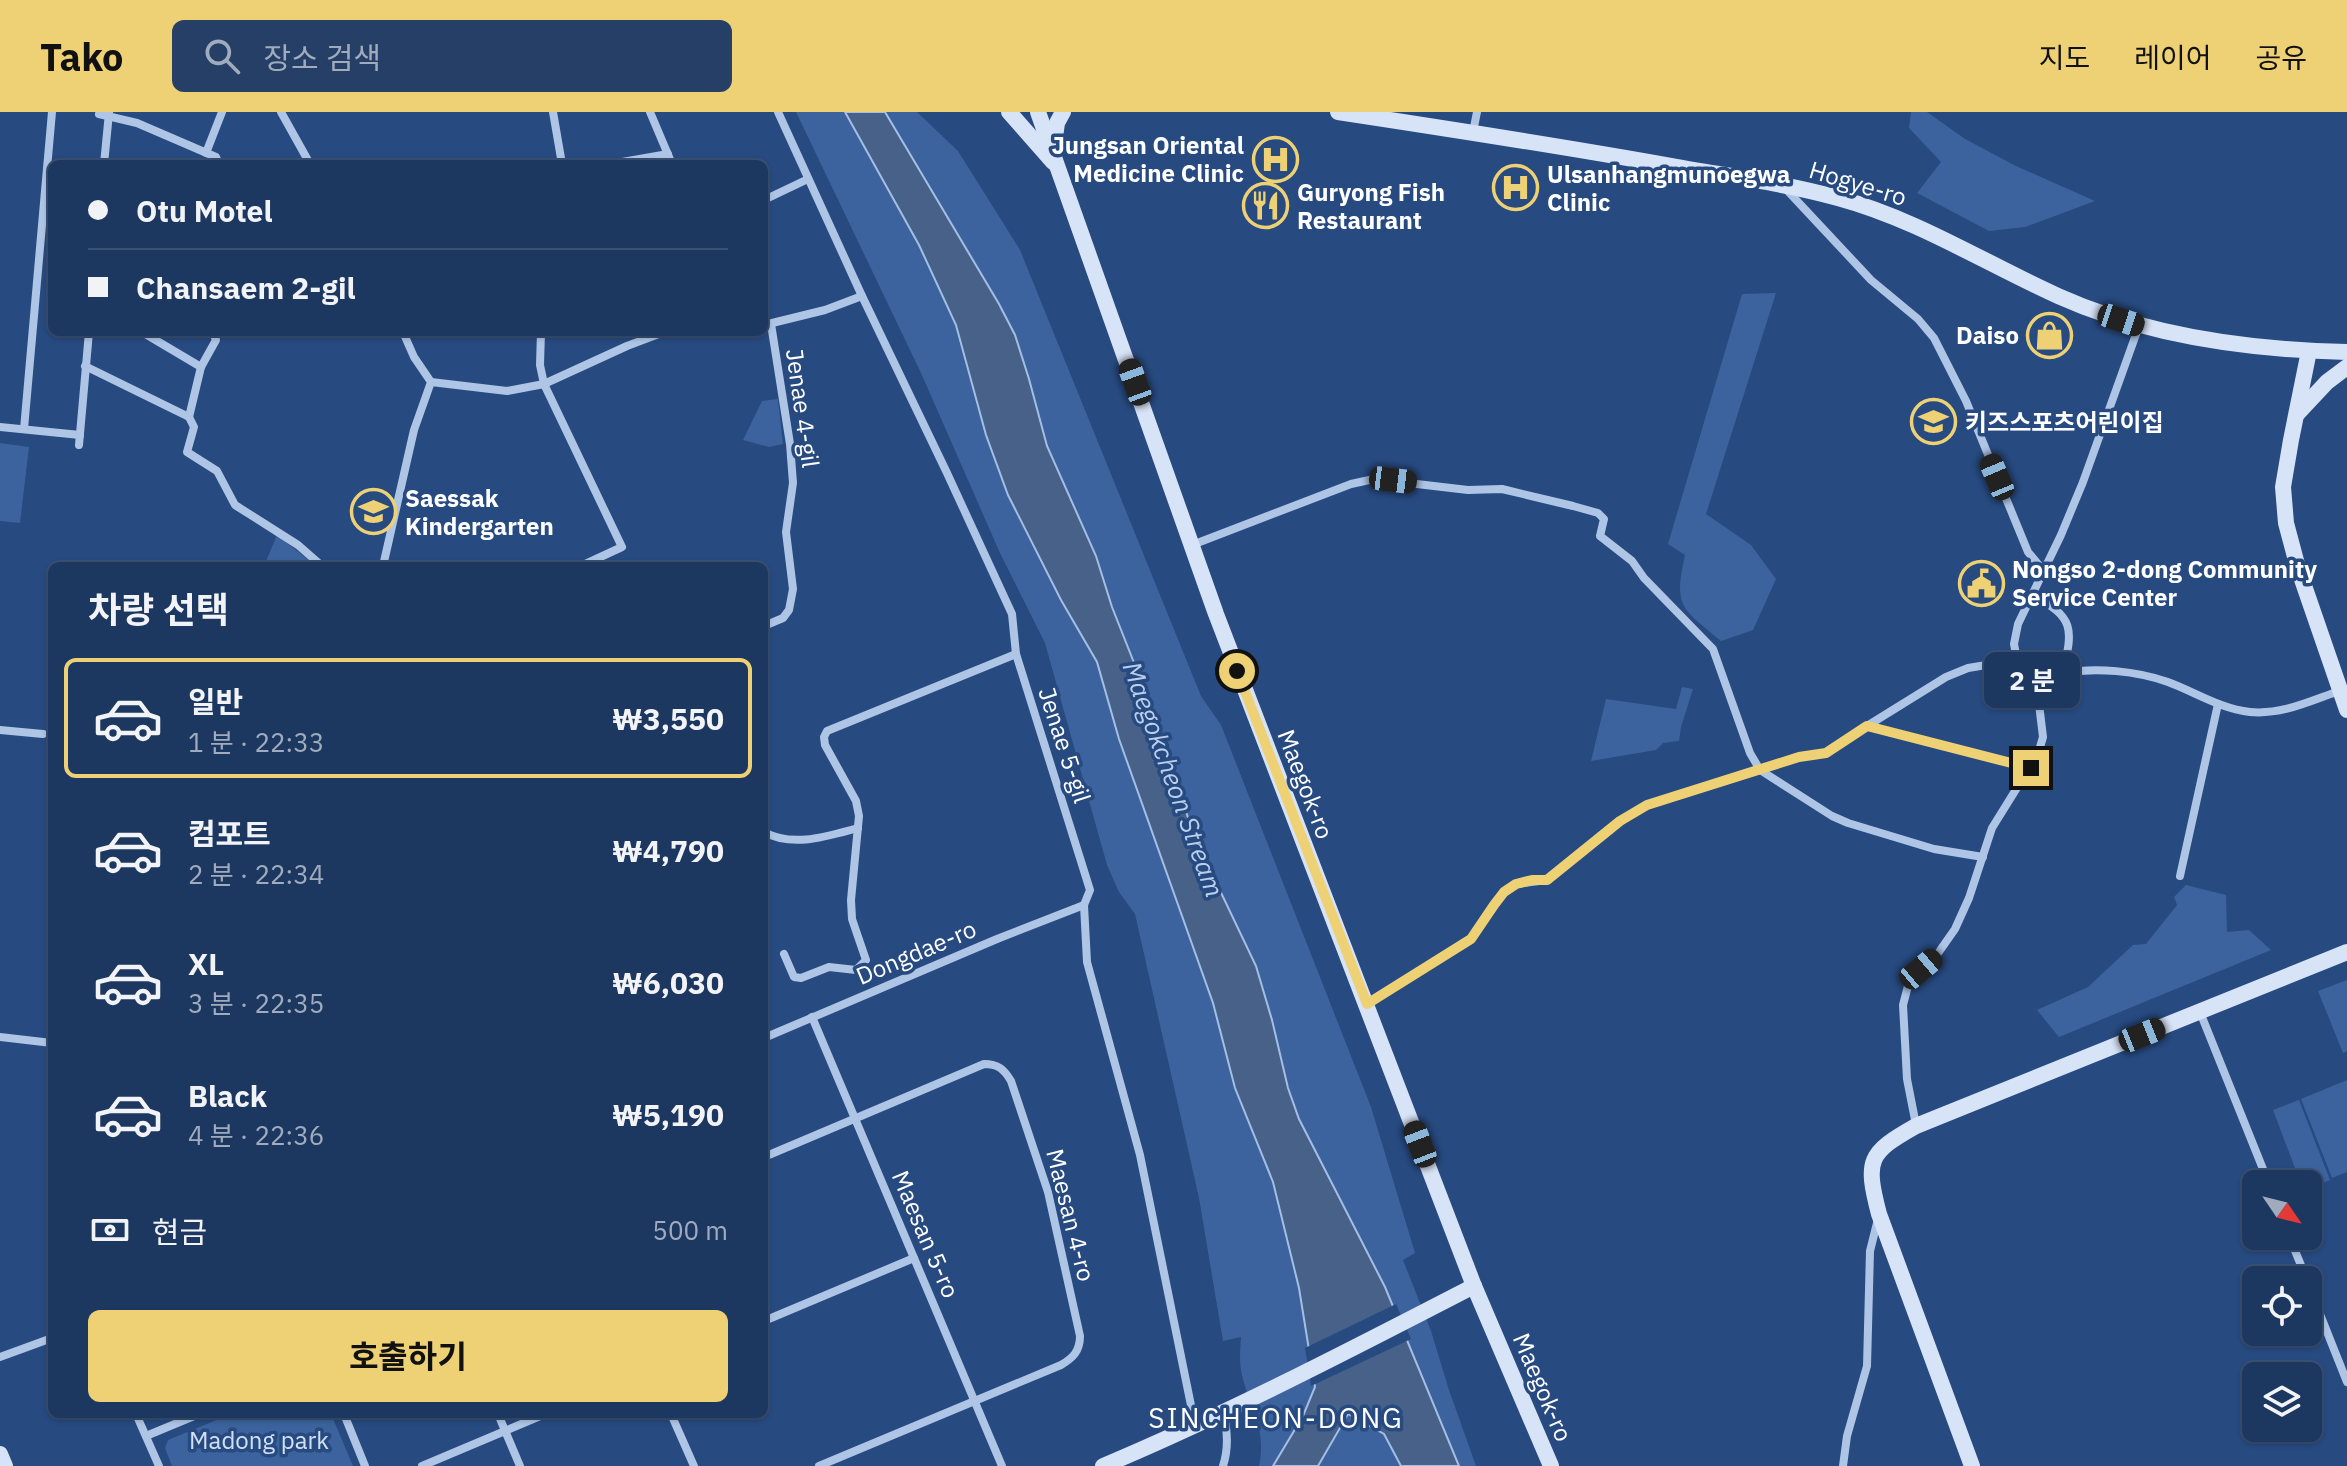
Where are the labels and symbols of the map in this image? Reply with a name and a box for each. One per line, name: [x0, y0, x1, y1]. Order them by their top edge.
place label: Jungsan Oriental Medicine Clinic: [1051, 129, 1244, 189]
hospital icon: Jungsan Oriental Medicine Clinic: [1251, 135, 1299, 183]
street label: Hogye-ro: [1805, 153, 1911, 213]
place label: Ulsanhangmunoegwa Clinic: [1547, 158, 1790, 218]
hospital icon: Ulsanhangmunoegwa Clinic: [1492, 164, 1540, 212]
place label: Guryong Fish Restaurant: [1297, 176, 1445, 236]
restaurant icon: Guryong Fish Restaurant: [1242, 182, 1290, 230]
car: [2094, 301, 2148, 339]
shop icon: Daiso: [2026, 311, 2074, 359]
place label: Daiso: [1956, 319, 2019, 351]
street label: Jenae 4-gil: [779, 346, 827, 470]
car: [1116, 355, 1154, 409]
school or university icon: 키즈스포츠어린이집: [1910, 398, 1958, 446]
place label: 키즈스포츠어린이집: [1965, 406, 2164, 438]
car: [1977, 450, 2017, 504]
car: [1368, 465, 1418, 495]
place label: Saessak Kindergarten: [405, 482, 554, 542]
school or university icon: Saessak Kindergarten: [350, 488, 398, 536]
place label: Nongso 2-dong Community Service Center: [2012, 553, 2317, 613]
public building icon: Nongso 2-dong Community Service Center: [1957, 559, 2005, 607]
callout: 2 분: [1983, 652, 2079, 708]
route start: [1219, 653, 1255, 689]
water label: Maegokcheon Stream: [1116, 657, 1232, 901]
street label: Jenae 5-gil: [1031, 683, 1099, 807]
street label: Maegok-ro: [1271, 725, 1341, 843]
route end: [2013, 750, 2049, 786]
street label: Dongdae-ro: [851, 912, 981, 992]
car: [1895, 944, 1947, 994]
car: [2115, 1015, 2169, 1055]
car: [1400, 1117, 1440, 1171]
street label: Maesan 4-ro: [1039, 1145, 1103, 1285]
street label: Maesan 5-ro: [885, 1165, 967, 1303]
north arrow: [2242, 1170, 2322, 1250]
street label: Maegok-ro: [1506, 1328, 1580, 1446]
district label: SINCHEON-DONG: [1148, 1399, 1404, 1436]
park label: Madong park: [189, 1424, 329, 1456]

